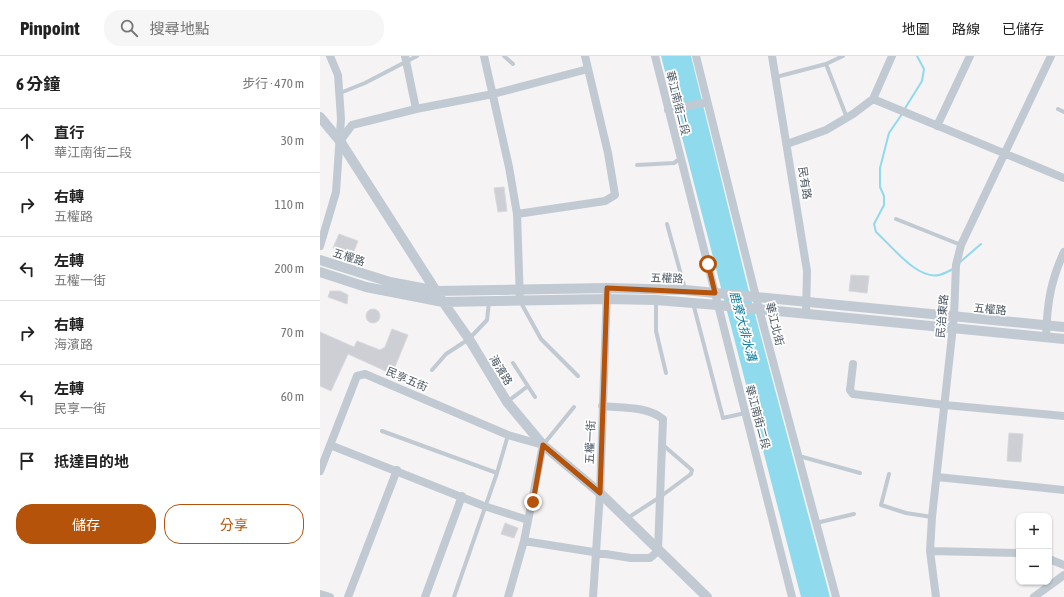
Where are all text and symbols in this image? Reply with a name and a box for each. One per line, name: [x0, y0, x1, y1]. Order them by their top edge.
search box: [104, 10, 384, 46]
text: Pinpoint: [20, 17, 80, 39]
icon: search: [118, 17, 140, 39]
text: 搜尋地點: [150, 20, 210, 37]
text: 地圖: [902, 21, 930, 37]
text: 路線: [952, 21, 980, 37]
text: 已儲存: [1002, 21, 1044, 37]
street label: 華江南街二段: [664, 70, 692, 136]
text: 6 分鐘: [16, 74, 60, 94]
text: 步行 · 470 m: [242, 76, 304, 91]
text: 直行: [54, 124, 84, 141]
icon: ahead: [16, 130, 38, 152]
text: 30 m: [281, 133, 304, 148]
text: 華江南街二段: [54, 145, 132, 160]
street label: 民有路: [796, 166, 814, 200]
text: 右轉: [54, 188, 84, 205]
icon: right: [16, 194, 38, 216]
text: 110 m: [275, 197, 304, 212]
text: 五權路: [54, 209, 93, 224]
street label: 五權路: [331, 246, 367, 268]
text: 左轉: [54, 252, 84, 269]
route start: [699, 255, 717, 273]
icon: left: [16, 258, 38, 280]
text: 200 m: [275, 261, 304, 276]
street label: 五權路: [650, 271, 684, 285]
text: 五權一街: [54, 273, 106, 288]
water label: 鹿寮大排水溝: [727, 289, 760, 365]
street label: 民治東路: [934, 294, 950, 338]
street label: 華江北街: [764, 301, 786, 347]
street label: 五權路: [973, 302, 1007, 316]
text: 右轉: [54, 316, 84, 333]
icon: right: [16, 322, 38, 344]
text: 70 m: [281, 325, 304, 340]
text: 海濱路: [54, 337, 93, 352]
street label: 海濱路: [487, 353, 515, 387]
street label: 民享五街: [384, 365, 430, 393]
text: 左轉: [54, 380, 84, 397]
street label: 華江南街二段: [744, 384, 772, 450]
icon: left: [16, 386, 38, 408]
text: 60 m: [281, 389, 304, 404]
text: 民享一街: [54, 401, 106, 416]
street label: 五權一街: [583, 420, 597, 464]
icon: arrive: [16, 450, 38, 472]
text: 抵達目的地: [54, 453, 129, 470]
route end: [524, 493, 542, 511]
button: 儲存: [16, 504, 156, 544]
button: 分享: [164, 504, 304, 544]
map controls: [1016, 513, 1052, 585]
button: +: [1016, 513, 1052, 549]
button: −: [1016, 549, 1052, 585]

